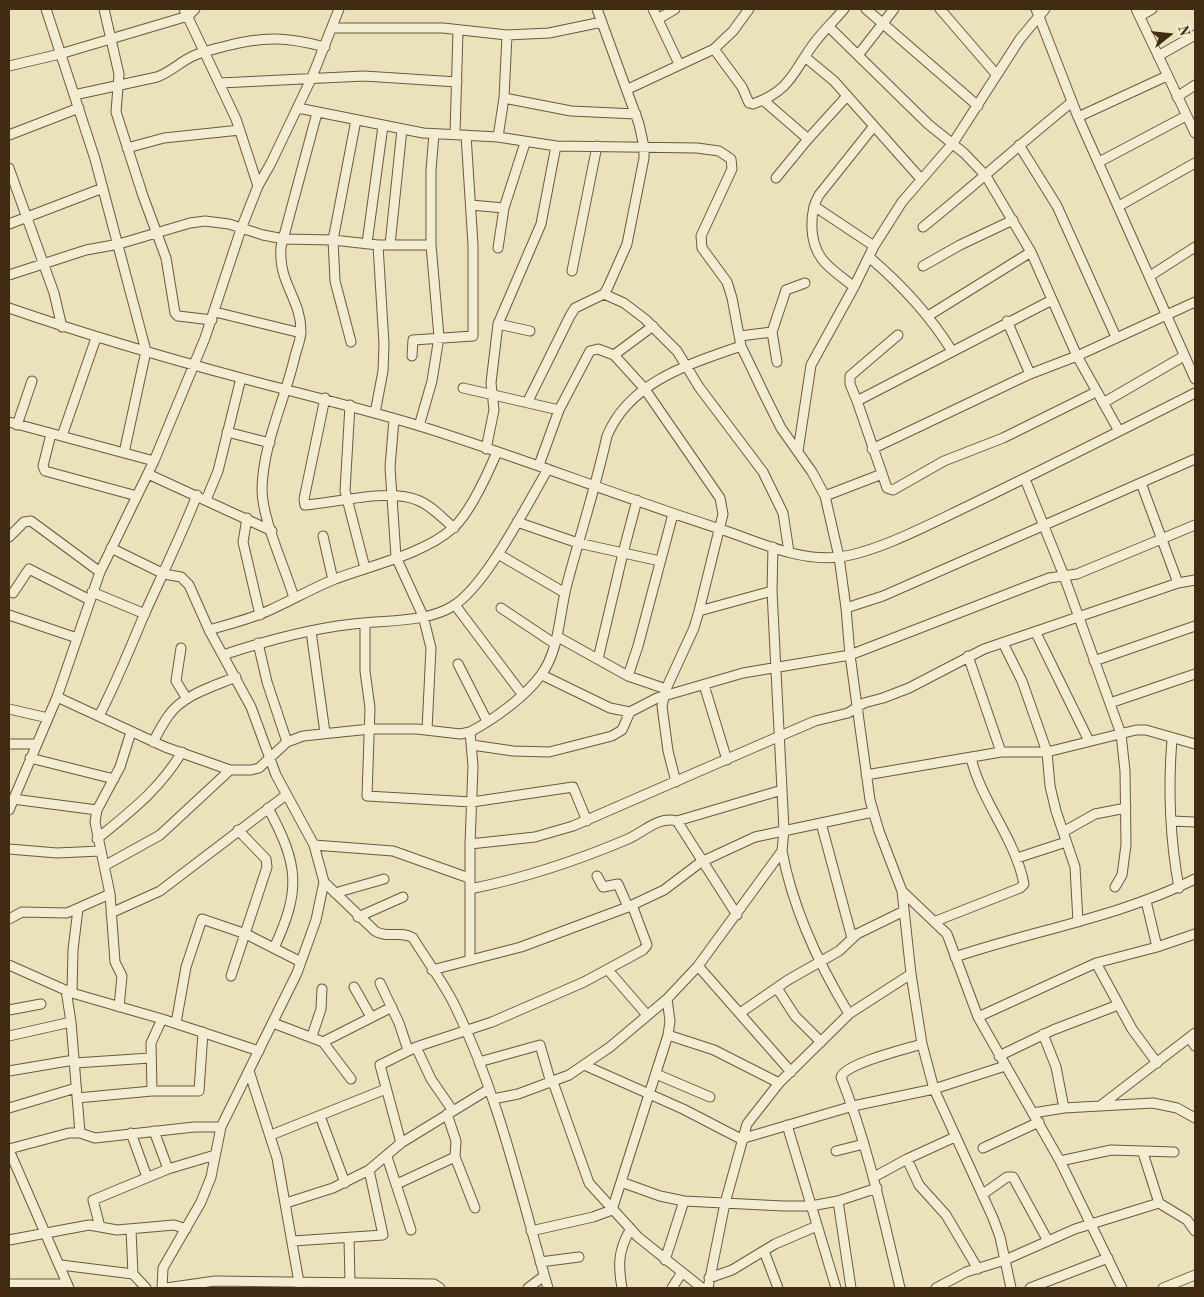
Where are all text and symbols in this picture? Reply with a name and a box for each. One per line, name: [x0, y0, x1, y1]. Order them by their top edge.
north arrow: [1144, 10, 1194, 60]
text: N: [1175, 24, 1192, 38]

